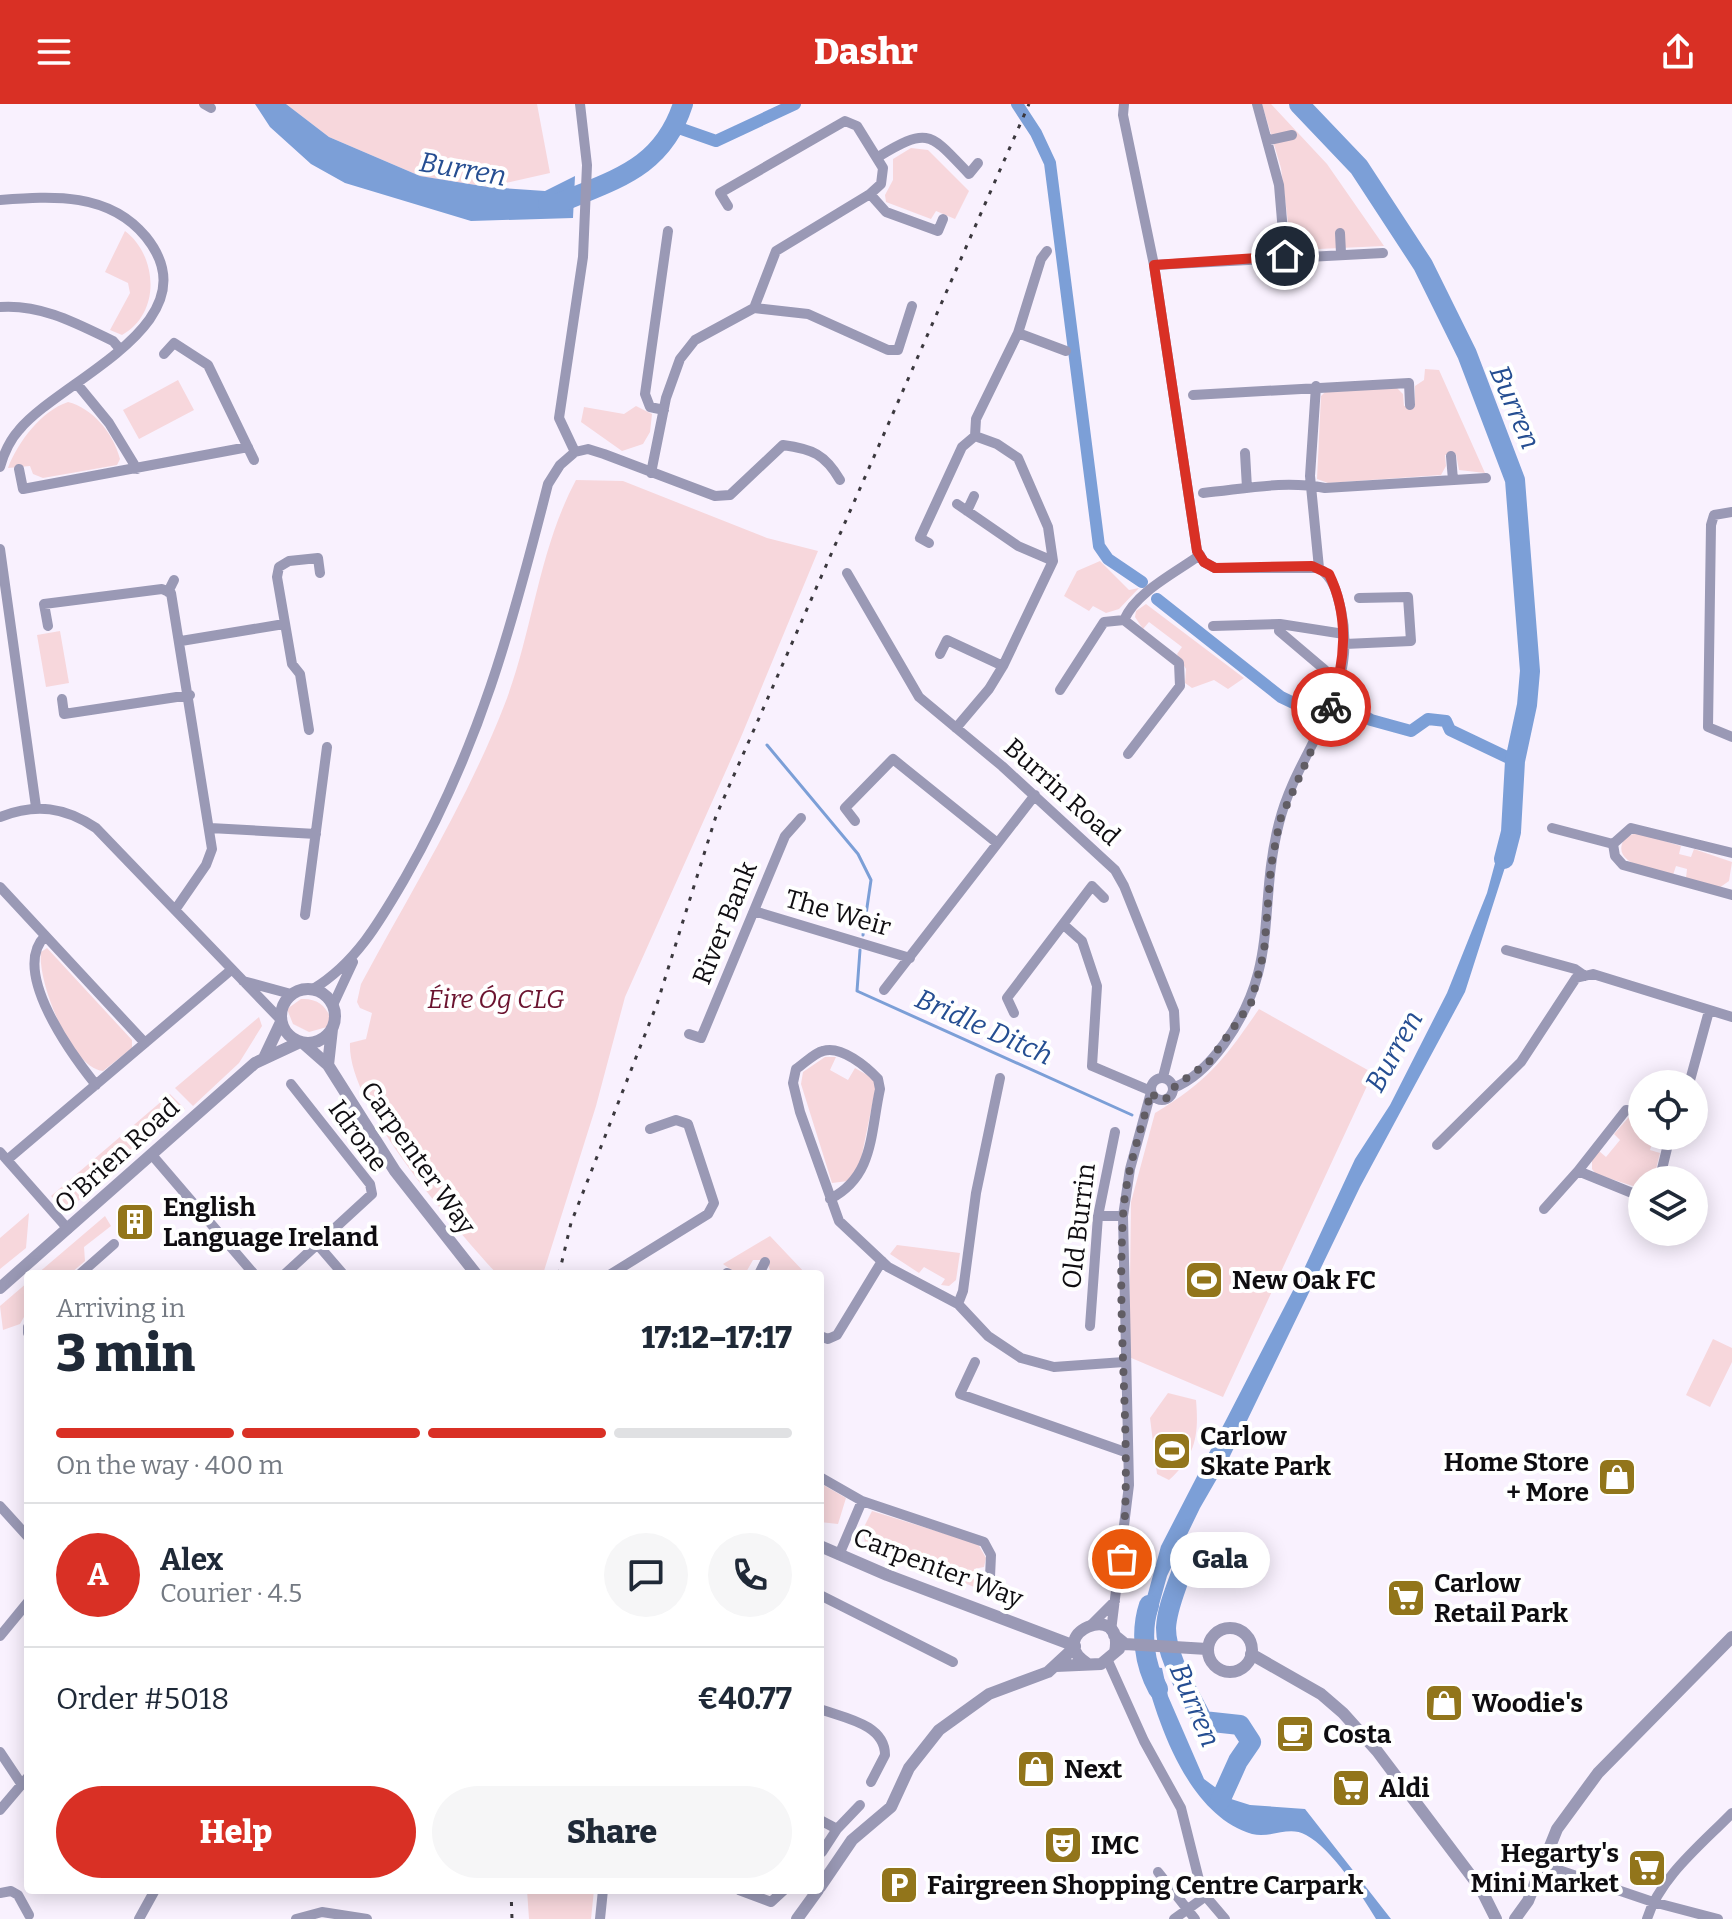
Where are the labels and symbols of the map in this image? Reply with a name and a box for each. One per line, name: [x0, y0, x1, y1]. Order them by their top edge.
water label: Burren: [417, 145, 509, 193]
pin: [1251, 222, 1319, 290]
water label: Burren: [1483, 360, 1547, 454]
courier: [1291, 667, 1371, 747]
street label: Burrin Road: [998, 732, 1126, 852]
street label: River Bank: [686, 857, 764, 989]
street label: The Weir: [781, 883, 895, 943]
water label: Bridle Ditch: [910, 982, 1058, 1072]
park label: Éire Óg CLG: [427, 984, 565, 1015]
water label: Burren: [1358, 1005, 1430, 1097]
street label: Carpenter Way: [354, 1076, 482, 1241]
street label: O'Brien Road: [48, 1092, 186, 1220]
street label: Idrone: [322, 1094, 394, 1178]
street label: Old Burrin: [1056, 1161, 1102, 1291]
place label: English Language Ireland: [163, 1192, 379, 1253]
building icon: English Language Ireland: [114, 1201, 156, 1243]
sports icon: New Oak FC: [1183, 1259, 1225, 1301]
place label: New Oak FC: [1232, 1265, 1376, 1296]
place label: Carlow Skate Park: [1200, 1421, 1332, 1482]
sports icon: Carlow Skate Park: [1151, 1430, 1193, 1472]
place label: Home Store + More: [1444, 1447, 1589, 1508]
shop icon: Home Store + More: [1596, 1456, 1638, 1498]
street label: Carpenter Way: [849, 1521, 1028, 1615]
pin: [1088, 1525, 1156, 1593]
callout: Gala: [1170, 1531, 1270, 1587]
place label: Carlow Retail Park: [1434, 1568, 1568, 1629]
supermarket icon: Carlow Retail Park: [1385, 1577, 1427, 1619]
water label: Burren: [1163, 1658, 1227, 1752]
shop icon: Woodie's: [1423, 1682, 1465, 1724]
place label: Woodie's: [1472, 1688, 1583, 1719]
cafe icon: Costa: [1274, 1713, 1316, 1755]
place label: Costa: [1323, 1719, 1392, 1750]
shop icon: Next: [1015, 1748, 1057, 1790]
place label: Next: [1064, 1754, 1123, 1785]
supermarket icon: Aldi: [1330, 1767, 1372, 1809]
place label: Aldi: [1379, 1773, 1430, 1804]
theatre icon: IMC: [1042, 1824, 1084, 1866]
place label: IMC: [1091, 1830, 1140, 1861]
place label: Hegarty's Mini Market: [1470, 1838, 1620, 1899]
supermarket icon: Hegarty's Mini Market: [1626, 1847, 1668, 1889]
parking icon: Fairgreen Shopping Centre Carpark: [878, 1864, 920, 1906]
place label: Fairgreen Shopping Centre Carpark: [927, 1870, 1364, 1901]

